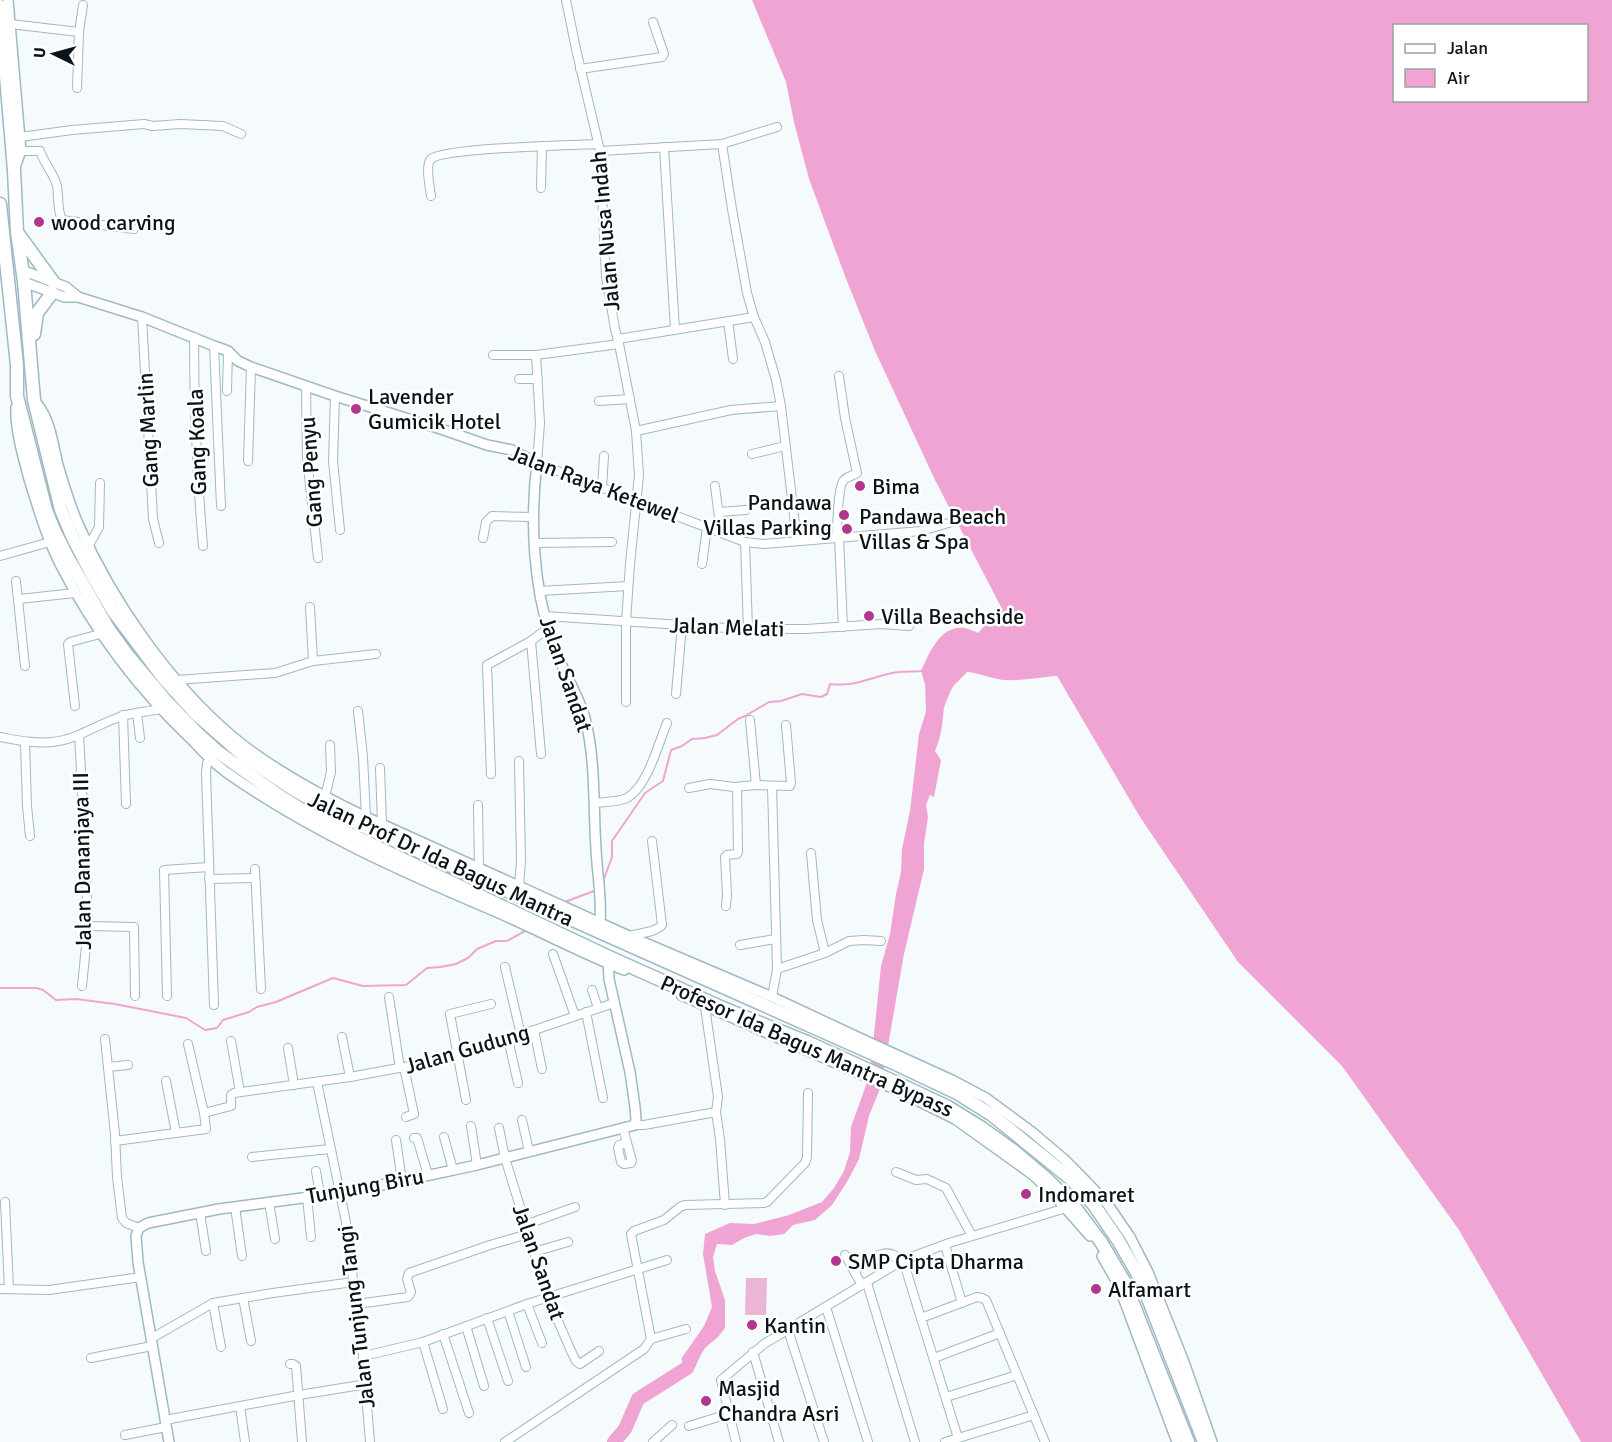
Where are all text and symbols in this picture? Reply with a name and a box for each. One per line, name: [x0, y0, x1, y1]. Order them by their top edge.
north arrow: [24, 24, 84, 84]
legend: [1393, 24, 1588, 102]
text: Jalan: [1447, 37, 1488, 59]
text: U: [30, 47, 50, 59]
text: Air: [1447, 67, 1470, 89]
street label: Jalan Nusa Indah: [585, 150, 625, 312]
place label: wood carving: [51, 209, 176, 236]
marker: wood carving: [32, 215, 46, 229]
street label: Gang Marlin: [132, 372, 164, 488]
place label: Lavender Gumicik Hotel: [368, 383, 501, 435]
street label: Gang Koala: [182, 388, 212, 496]
marker: Lavender Gumicik Hotel: [349, 402, 363, 416]
street label: Gang Penyu: [294, 416, 328, 528]
street label: Jalan Raya Ketewel: [505, 439, 683, 529]
place label: Bima: [872, 473, 920, 500]
marker: Bima: [853, 479, 867, 493]
place label: Pandawa Villas Parking: [703, 489, 832, 541]
place label: Pandawa Beach Villas & Spa: [859, 503, 1006, 555]
marker: Pandawa Villas Parking: [837, 508, 851, 522]
marker: Pandawa Beach Villas & Spa: [840, 522, 854, 536]
place label: Villa Beachside: [881, 603, 1024, 630]
marker: Villa Beachside: [862, 609, 876, 623]
street label: Jalan Melati: [669, 612, 785, 642]
street label: Jalan Sandat: [534, 613, 598, 736]
street label: Jalan Dananjaya III: [67, 772, 97, 950]
street label: Jalan Prof Dr Ida Bagus Mantra: [304, 786, 578, 932]
street label: Profesor Ida Bagus Mantra Bypass: [656, 969, 958, 1123]
street label: Jalan Gudung: [402, 1018, 532, 1080]
street label: Tunjung Biru: [304, 1162, 426, 1210]
place label: Indomaret: [1038, 1181, 1135, 1208]
marker: Indomaret: [1019, 1187, 1033, 1201]
street label: Jalan Sandat: [507, 1201, 571, 1324]
street label: Jalan Tunjung Tangi: [331, 1224, 381, 1410]
place label: SMP Cipta Dharma: [848, 1248, 1024, 1275]
marker: SMP Cipta Dharma: [829, 1254, 843, 1268]
place label: Alfamart: [1108, 1276, 1191, 1303]
marker: Alfamart: [1089, 1282, 1103, 1296]
place label: Kantin: [764, 1312, 826, 1339]
marker: Kantin: [745, 1318, 759, 1332]
place label: Masjid Chandra Asri: [718, 1375, 840, 1427]
marker: Masjid Chandra Asri: [699, 1394, 713, 1408]

